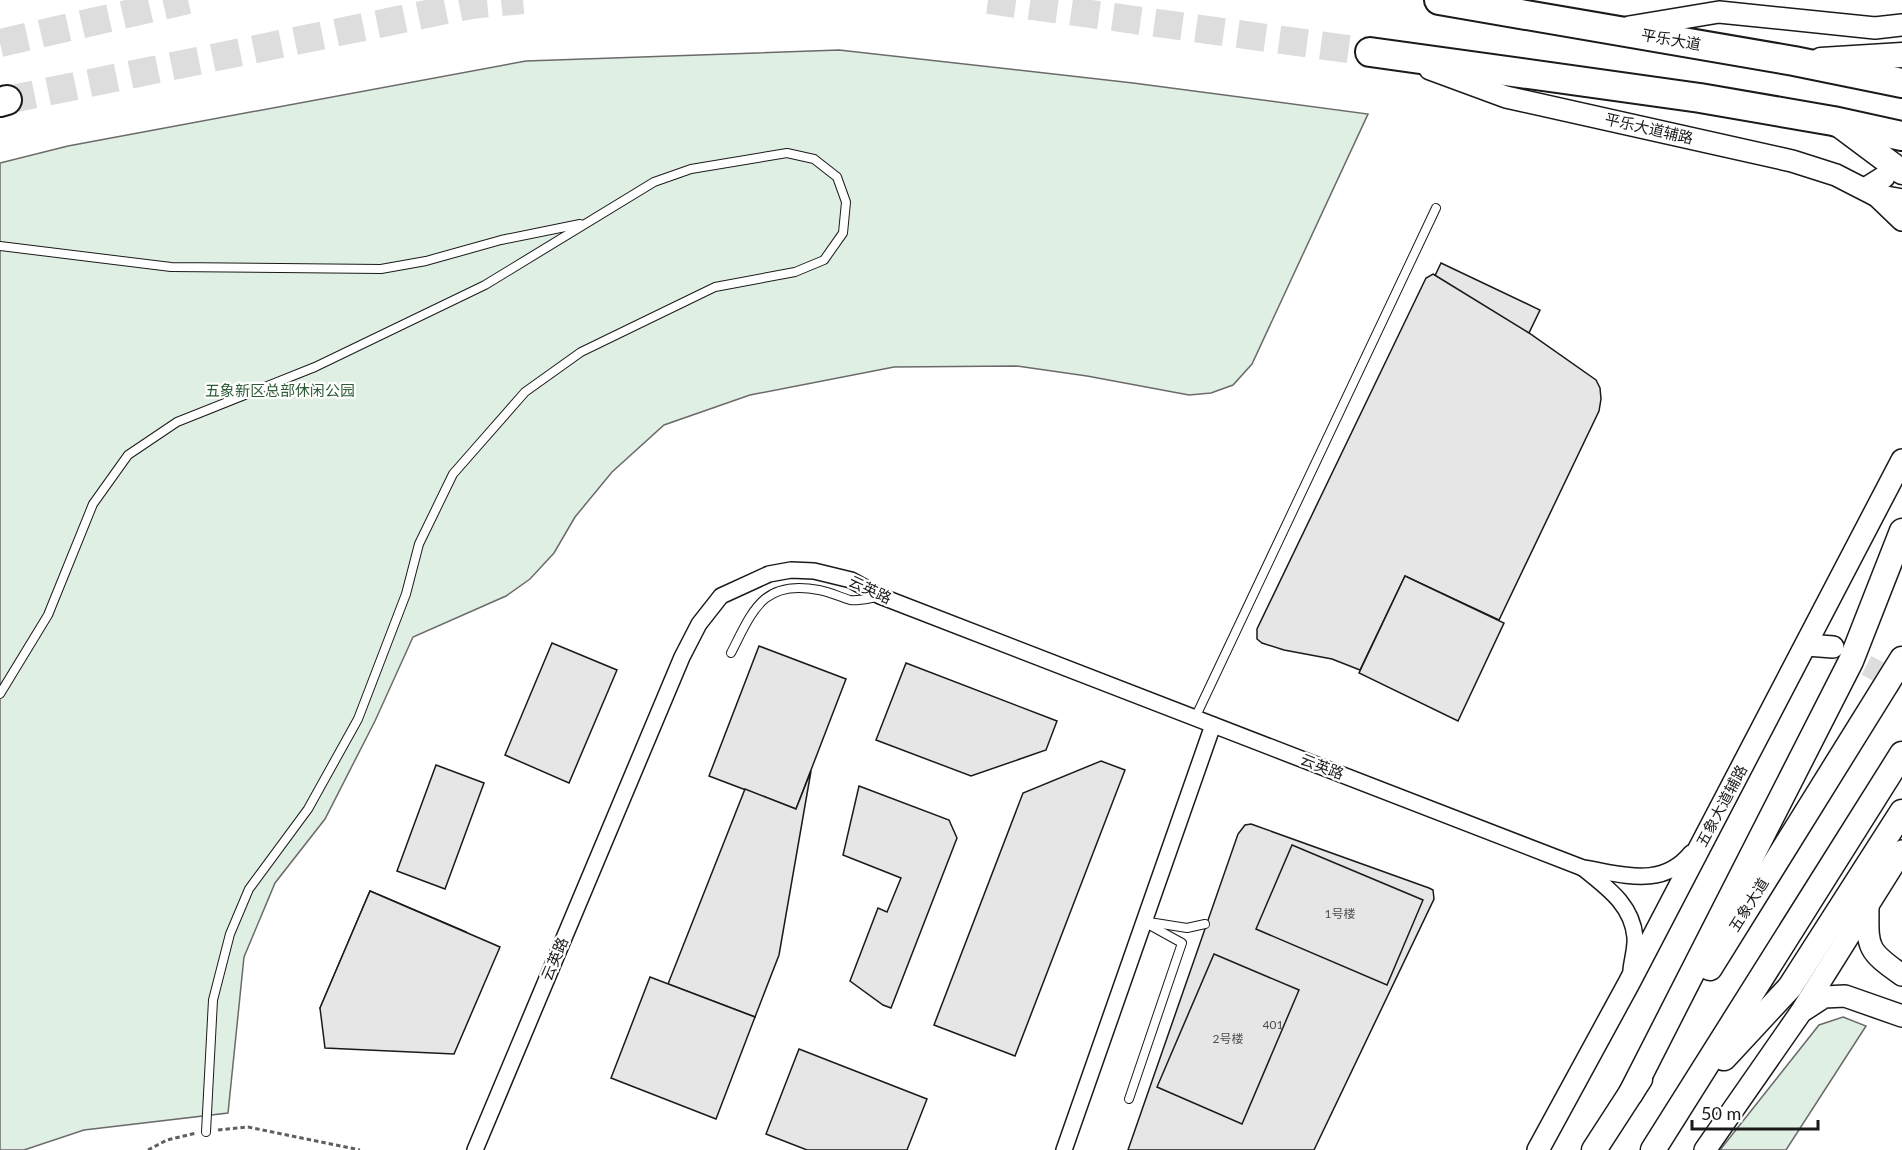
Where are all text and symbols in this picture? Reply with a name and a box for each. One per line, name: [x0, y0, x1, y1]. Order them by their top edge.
street label: 平乐大道: [1640, 25, 1702, 53]
street label: 平乐大道辅路: [1603, 109, 1695, 147]
park label: 五象新区总部休闲公园: [205, 381, 355, 399]
street label: 云英路: [846, 571, 895, 607]
street label: 云英路: [1298, 750, 1347, 783]
street label: 五象大道辅路: [1692, 762, 1750, 849]
street label: 五象大道: [1725, 874, 1772, 935]
house number: 1号楼: [1325, 906, 1355, 921]
street label: 云英路: [537, 934, 571, 983]
house number: 401: [1263, 1017, 1283, 1032]
house number: 2号楼: [1213, 1031, 1243, 1046]
scale bar: [1692, 1093, 1818, 1131]
text: 50 m: [1701, 1102, 1741, 1124]

